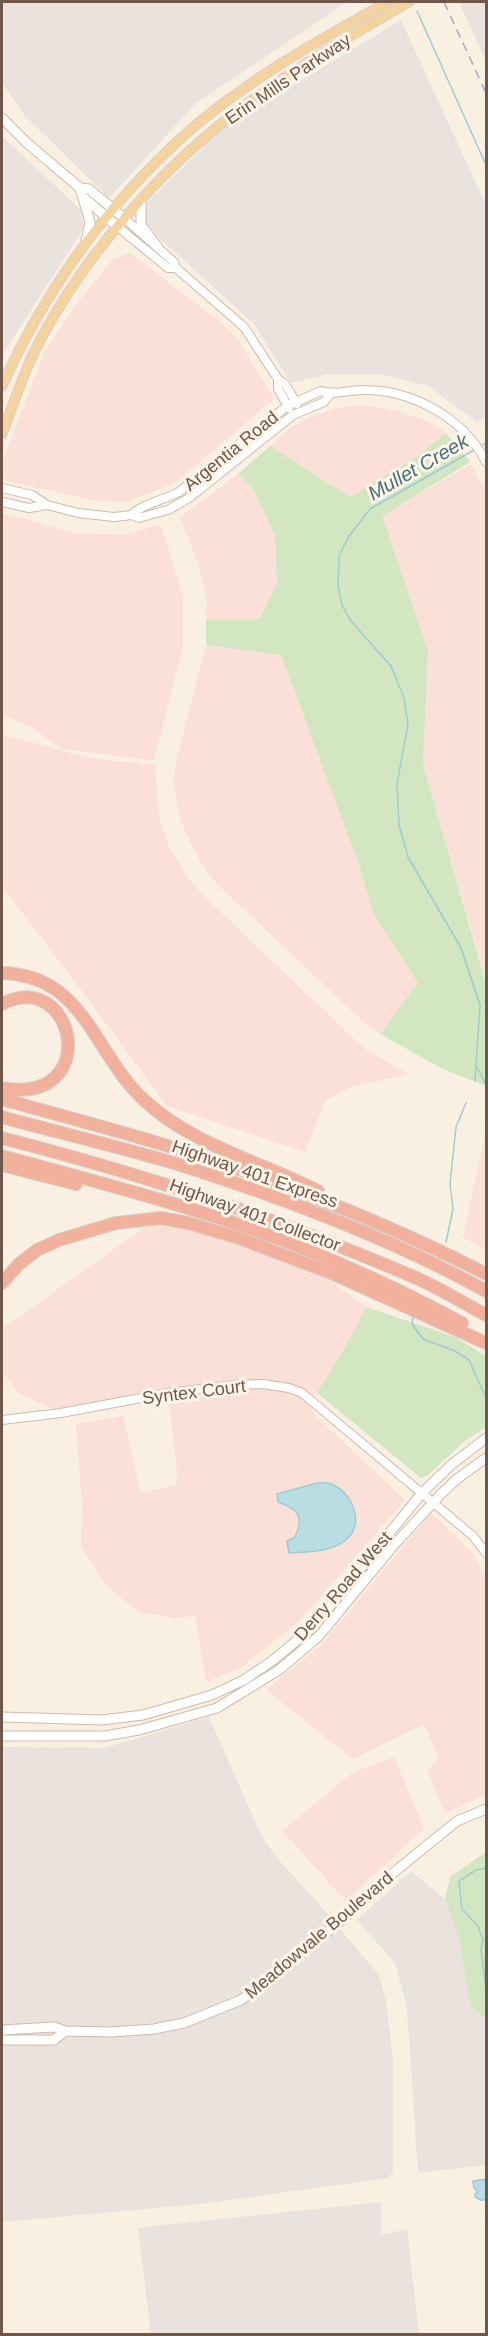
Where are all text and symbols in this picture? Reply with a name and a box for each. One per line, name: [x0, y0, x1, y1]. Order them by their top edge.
street label: Erin Mills Parkway: [221, 30, 355, 128]
street label: Argentia Road: [180, 407, 282, 495]
water label: Mullet Creek: [364, 429, 473, 505]
street label: Highway 401 Express: [169, 1136, 341, 1212]
street label: Highway 401 Collector: [167, 1175, 343, 1255]
street label: Syntex Court: [141, 1376, 247, 1408]
street label: Derry Road West: [290, 1527, 396, 1645]
street label: Meadowvale Boulevard: [241, 1867, 397, 2003]

